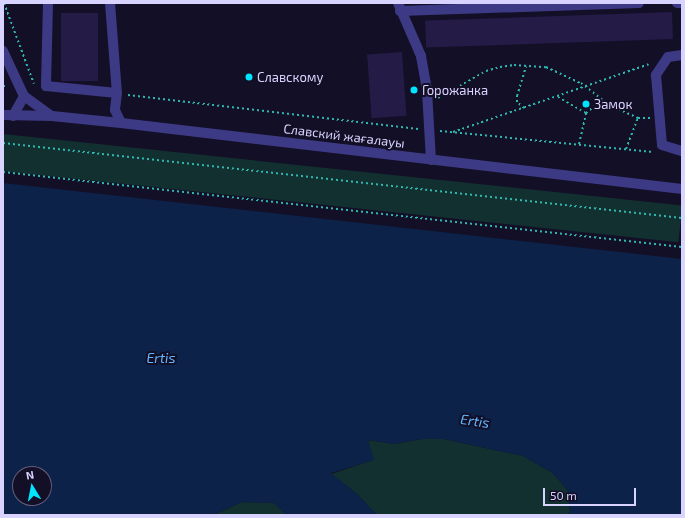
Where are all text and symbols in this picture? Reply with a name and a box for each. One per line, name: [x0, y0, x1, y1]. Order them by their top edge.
place label: Славскому: [257, 69, 323, 85]
marker: Славскому: [244, 72, 254, 82]
place label: Горожанка: [422, 82, 488, 98]
marker: Горожанка: [409, 85, 419, 95]
place label: Замок: [594, 96, 632, 112]
marker: Замок: [581, 99, 591, 109]
street label: Славский жағалауы: [283, 121, 405, 151]
water label: Ertis: [146, 350, 176, 366]
water label: Ertis: [459, 411, 491, 431]
north arrow: [12, 466, 52, 506]
text: N: [25, 468, 35, 482]
scale bar: [545, 480, 638, 506]
text: 50 m: [550, 488, 577, 502]

